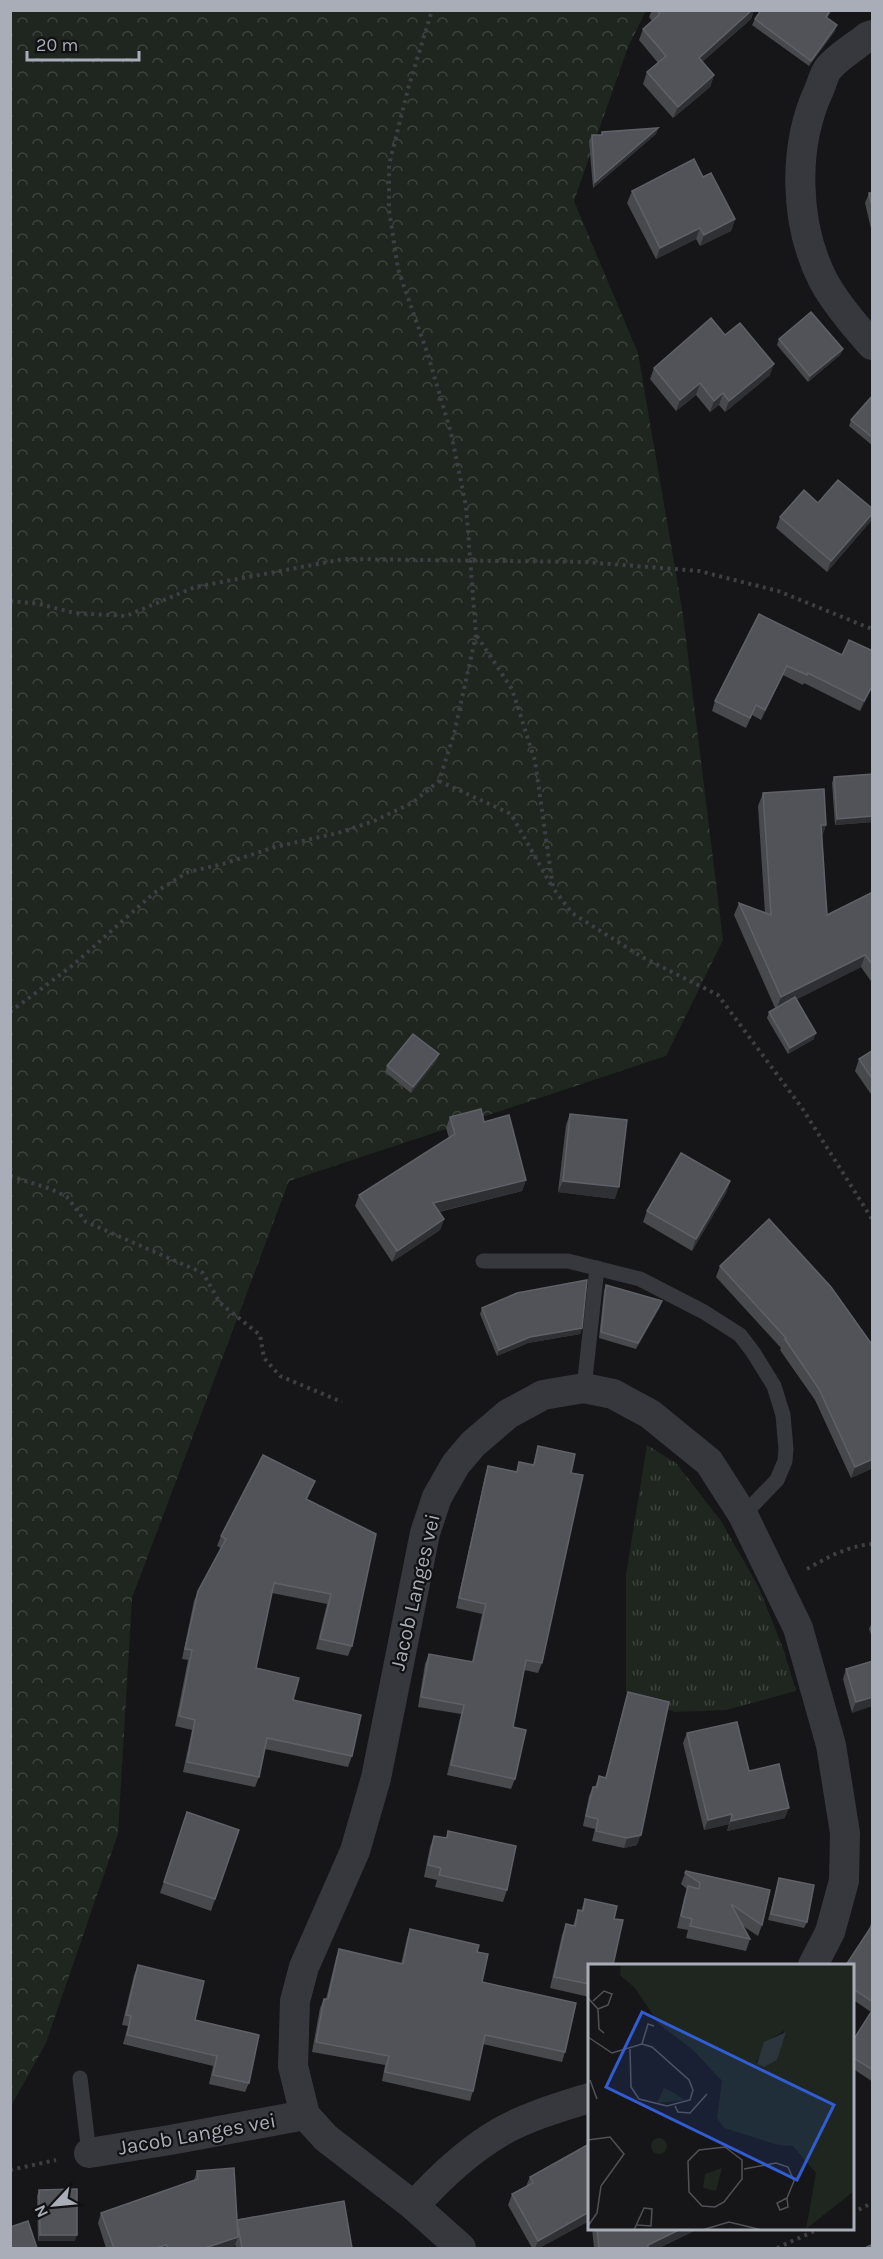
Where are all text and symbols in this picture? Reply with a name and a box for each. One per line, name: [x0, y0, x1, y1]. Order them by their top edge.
scale bar: [27, 24, 140, 62]
text: 20 m: [36, 34, 78, 56]
street label: Jacob Langes vei: [385, 1511, 445, 1673]
inset map: [588, 1964, 853, 2229]
street label: Jacob Langes vei: [116, 2108, 278, 2160]
north arrow: [24, 2175, 84, 2235]
text: N: [30, 2202, 52, 2221]

